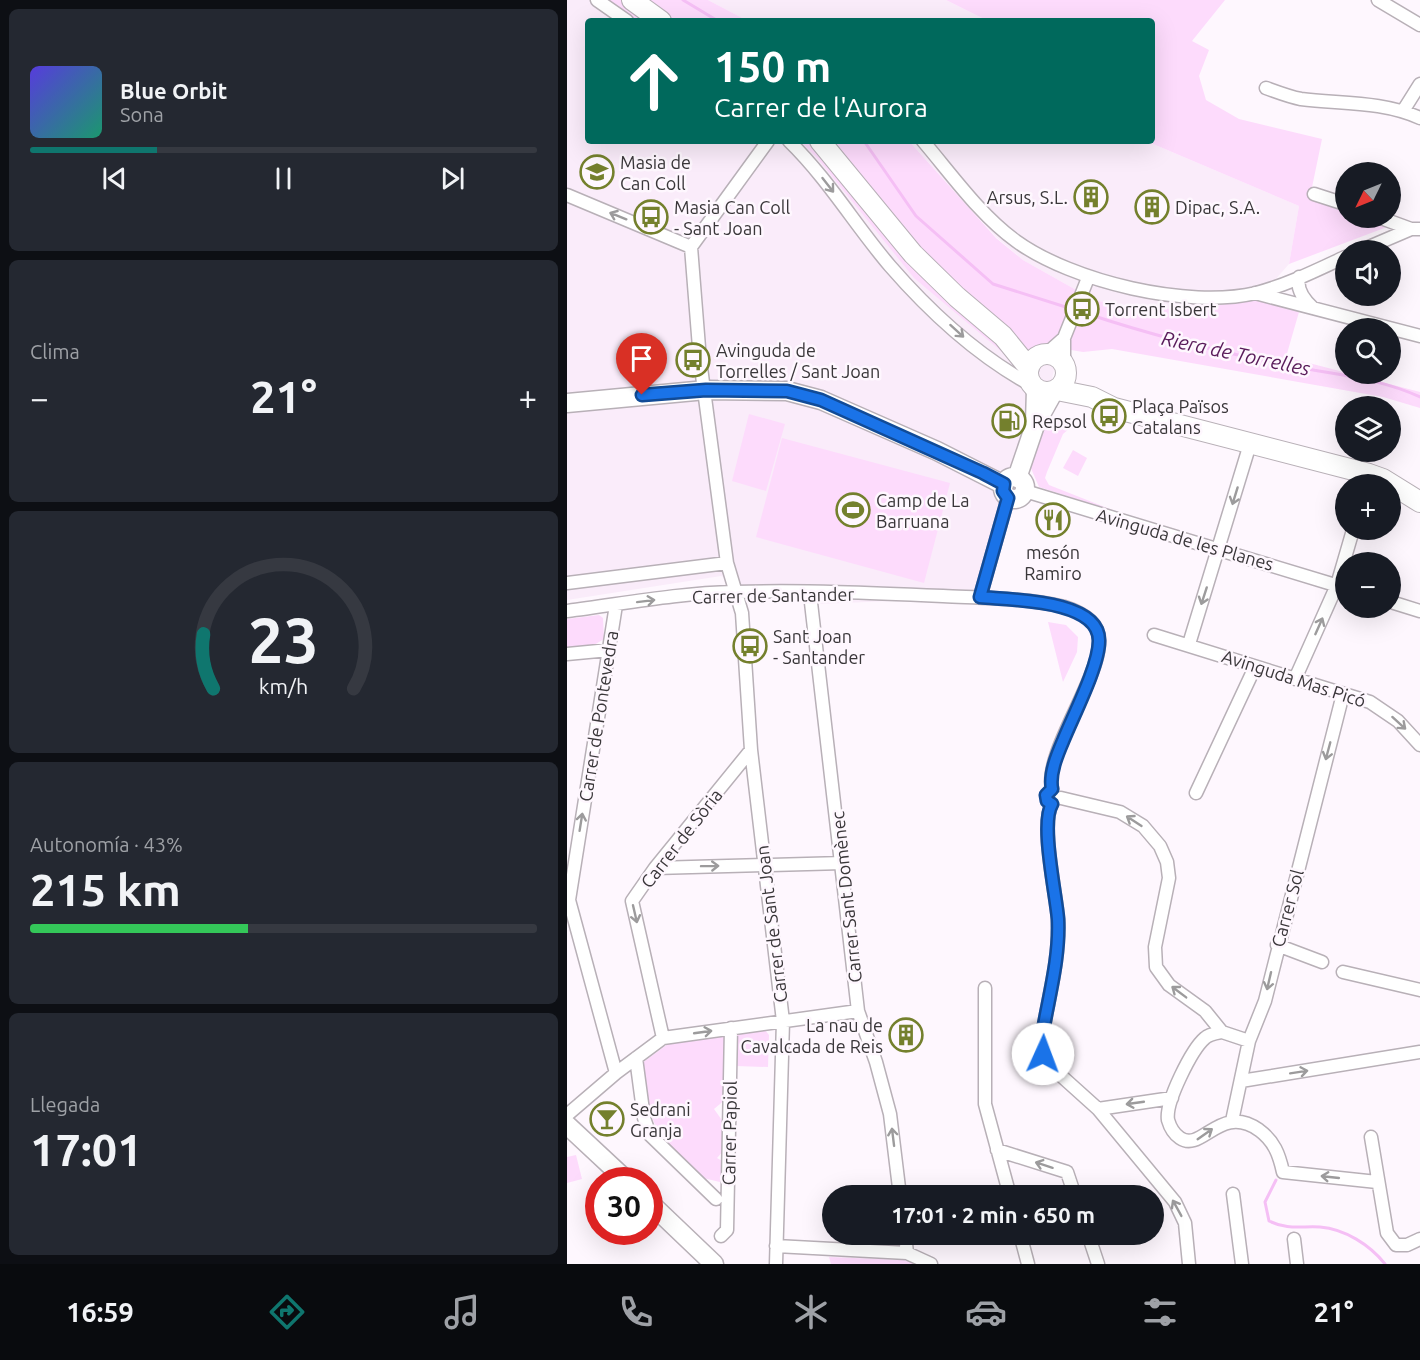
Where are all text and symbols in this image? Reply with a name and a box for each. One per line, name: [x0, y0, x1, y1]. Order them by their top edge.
icon: ahead: [615, 42, 693, 120]
text: 150 m: [714, 43, 831, 90]
text: Blue Orbit: [120, 78, 227, 103]
text: Carrer de l'Aurora: [714, 92, 928, 122]
text: Sona: [120, 103, 164, 126]
place label: Masia de Can Coll: [620, 152, 691, 193]
school or university icon: Masia de Can Coll: [579, 154, 615, 190]
icon: previous: [98, 162, 131, 195]
icon: pause: [267, 162, 300, 195]
icon: next: [436, 162, 469, 195]
north arrow: [1335, 162, 1401, 228]
map controls: [1335, 162, 1401, 618]
one-way arrow: [821, 177, 834, 193]
building icon: Arsus, S.L.: [1073, 179, 1109, 215]
place label: Arsus, S.L.: [987, 187, 1068, 207]
building icon: Dipac, S.A.: [1134, 189, 1170, 225]
place label: Masia Can Coll - Sant Joan: [674, 197, 790, 238]
place label: Dipac, S.A.: [1175, 197, 1260, 217]
bus stop icon: Masia Can Coll - Sant Joan: [633, 199, 669, 235]
one-way arrow: [609, 210, 628, 221]
button: sound: [1335, 240, 1401, 306]
bus stop icon: Torrent Isbert: [1064, 291, 1100, 327]
place label: Torrent Isbert: [1105, 299, 1217, 319]
button: search: [1335, 318, 1401, 384]
one-way arrow: [949, 324, 964, 338]
water label: Riera de Torrelles: [1160, 326, 1313, 380]
pin: [616, 333, 667, 395]
text: Clima: [30, 340, 80, 363]
place label: Avinguda de Torrelles / Sant Joan: [716, 340, 880, 381]
icon: arrive: [625, 342, 658, 375]
bus stop icon: Avinguda de Torrelles / Sant Joan: [675, 342, 711, 378]
text: 21°: [250, 371, 317, 422]
text: −: [30, 379, 49, 416]
text: +: [518, 379, 537, 416]
place label: Plaça Països Catalans: [1132, 396, 1229, 437]
button: layers: [1335, 396, 1401, 462]
bus stop icon: Plaça Països Catalans: [1091, 398, 1127, 434]
fuel station icon: Repsol: [991, 403, 1027, 439]
place label: Repsol: [1032, 411, 1087, 431]
button: +: [1335, 474, 1401, 540]
one-way arrow: [1229, 487, 1240, 506]
place label: Camp de La Barruana: [876, 490, 970, 531]
sports icon: Camp de La Barruana: [835, 492, 871, 528]
restaurant icon: mesón Ramiro: [1035, 502, 1071, 538]
street label: Avinguda de les Planes: [1094, 504, 1276, 574]
place label: mesón Ramiro: [1024, 542, 1082, 583]
button: −: [1335, 552, 1401, 618]
street label: Carrer de Santander: [692, 584, 854, 606]
one-way arrow: [1198, 586, 1209, 605]
one-way arrow: [635, 595, 655, 606]
text: 23: [248, 605, 319, 675]
one-way arrow: [1314, 617, 1325, 635]
place label: Sant Joan - Santander: [773, 626, 865, 667]
bus stop icon: Sant Joan - Santander: [732, 628, 768, 664]
street label: Carrer de Pontevedra: [575, 629, 621, 803]
street label: Avinguda Mas Picó: [1219, 645, 1369, 711]
text: km/h: [259, 674, 308, 698]
one-way arrow: [1391, 716, 1406, 730]
one-way arrow: [1322, 741, 1334, 760]
street label: Carrer de Sòria: [636, 785, 726, 891]
street label: Carrer Sant Domènec: [827, 810, 865, 984]
one-way arrow: [576, 812, 587, 832]
one-way arrow: [1126, 814, 1143, 826]
text: Autonomía · 43%: [30, 833, 183, 856]
street label: Carrer de Sant Joan: [751, 844, 791, 1004]
one-way arrow: [699, 861, 719, 872]
text: 215 km: [30, 864, 181, 915]
street label: Carrer Sol: [1267, 867, 1307, 949]
one-way arrow: [630, 905, 642, 924]
one-way arrow: [1263, 971, 1275, 990]
one-way arrow: [1172, 986, 1188, 999]
place label: La nau de Cavalcada de Reis: [741, 1015, 883, 1056]
building icon: La nau de Cavalcada de Reis: [888, 1017, 924, 1053]
position arrow: [1011, 1022, 1075, 1086]
one-way arrow: [693, 1027, 713, 1038]
one-way arrow: [1288, 1066, 1308, 1077]
street label: Carrer Papiol: [718, 1080, 740, 1186]
text: Llegada: [30, 1093, 100, 1116]
one-way arrow: [1126, 1098, 1146, 1109]
place label: Sedrani Granja: [630, 1099, 691, 1140]
bar icon: Sedrani Granja: [589, 1101, 625, 1137]
text: 17:01: [30, 1124, 143, 1175]
one-way arrow: [887, 1128, 898, 1148]
one-way arrow: [1196, 1128, 1212, 1140]
one-way arrow: [1035, 1159, 1054, 1170]
speed limit sign: 30: [585, 1167, 663, 1245]
one-way arrow: [1321, 1171, 1341, 1182]
one-way arrow: [1171, 1200, 1183, 1217]
text: 17:01 · 2 min · 650 m: [891, 1202, 1095, 1227]
icon: directions: [266, 1291, 308, 1333]
icon: music: [441, 1291, 483, 1333]
icon: phone: [615, 1291, 657, 1333]
icon: climate: [790, 1291, 832, 1333]
icon: car: [965, 1291, 1007, 1333]
icon: filters: [1139, 1291, 1181, 1333]
text: 16:59: [66, 1297, 134, 1327]
text: 21°: [1314, 1297, 1354, 1327]

